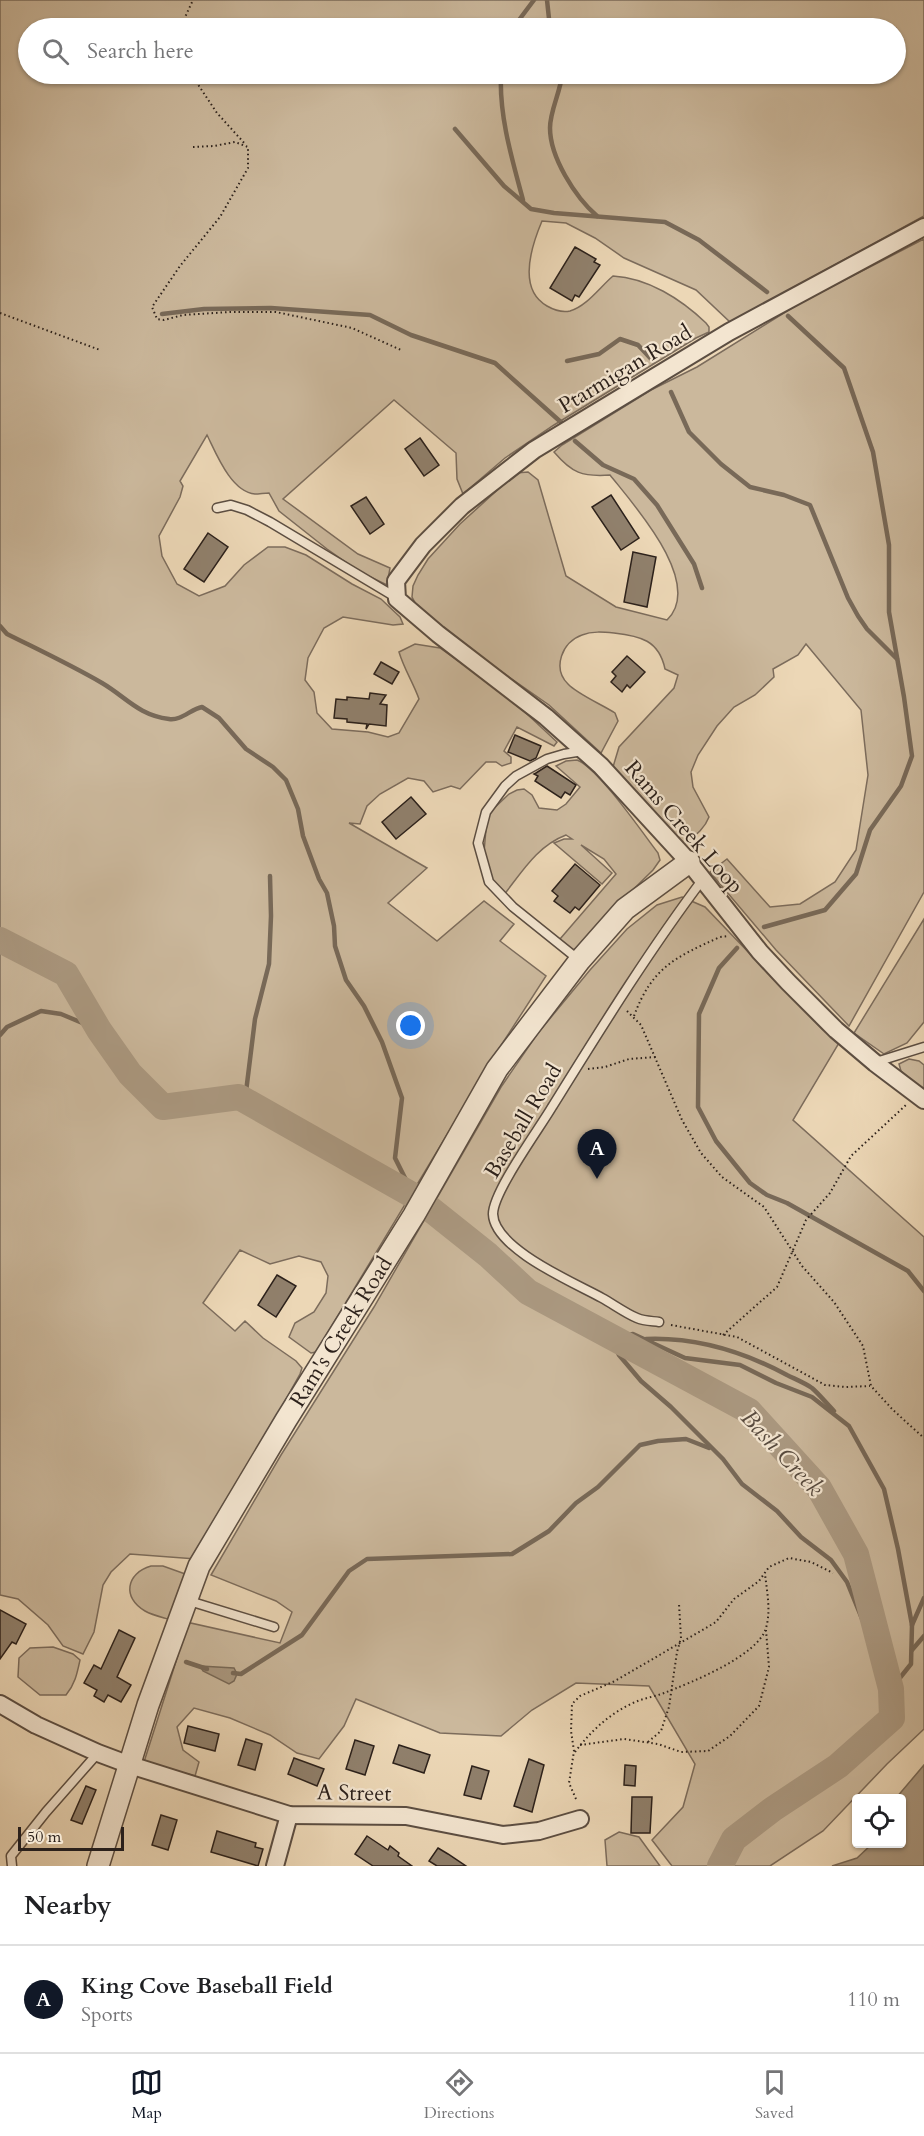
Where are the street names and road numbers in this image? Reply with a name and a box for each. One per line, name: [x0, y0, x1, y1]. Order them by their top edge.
street label: Ptarmigan Road: [553, 317, 698, 421]
street label: Rams Creek Loop: [618, 754, 750, 900]
street label: Baseball Road: [477, 1058, 569, 1184]
street label: Ram's Creek Road: [283, 1251, 400, 1413]
street label: A Street: [316, 1777, 392, 1809]

